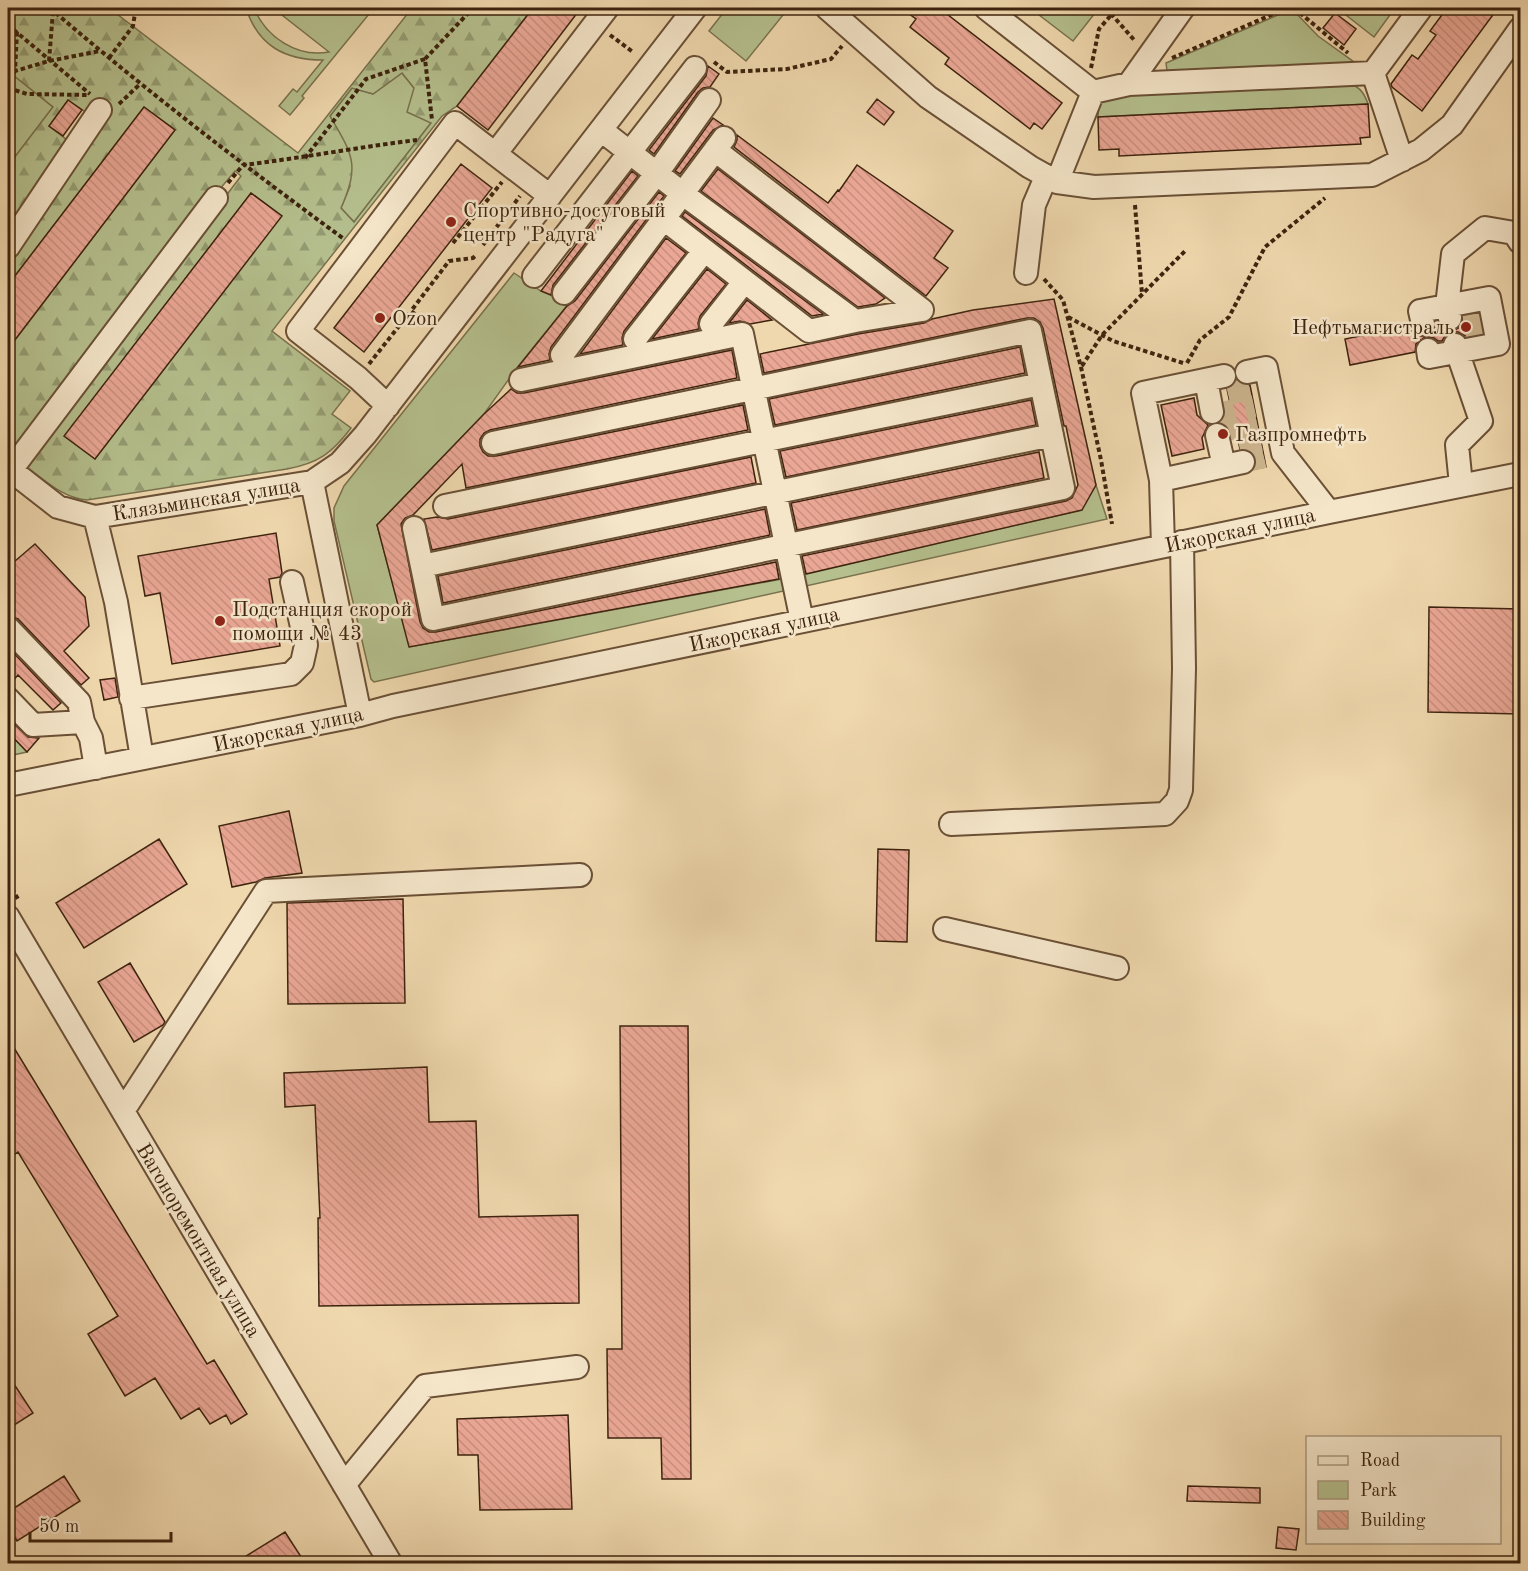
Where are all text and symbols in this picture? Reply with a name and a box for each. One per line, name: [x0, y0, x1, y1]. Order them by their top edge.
place label: Спортивно-досуговый центр "Радуга": [463, 201, 666, 246]
marker: Спортивно-досуговый центр "Радуга": [444, 215, 458, 229]
place label: Ozon: [392, 309, 438, 330]
marker: Ozon: [373, 311, 387, 325]
place label: Нефтьмагистраль: [1292, 318, 1454, 339]
marker: Нефтьмагистраль: [1459, 320, 1473, 334]
place label: Газпромнефть: [1235, 425, 1367, 446]
marker: Газпромнефть: [1216, 427, 1230, 441]
street label: Клязьминская улица: [111, 475, 302, 526]
street label: Ижорская улица: [1163, 505, 1317, 558]
place label: Подстанция скорой помощи № 43: [232, 600, 412, 645]
street label: Ижорская улица: [687, 604, 841, 657]
marker: Подстанция скорой помощи № 43: [213, 614, 227, 628]
street label: Ижорская улица: [211, 704, 365, 757]
street label: Вагоноремонтная улица: [132, 1140, 264, 1341]
legend: [1306, 1436, 1501, 1544]
text: Road: [1360, 1452, 1400, 1470]
text: Park: [1360, 1482, 1397, 1500]
scale bar: [30, 1505, 171, 1543]
text: Building: [1360, 1512, 1426, 1530]
text: 50 m: [39, 1518, 79, 1536]

